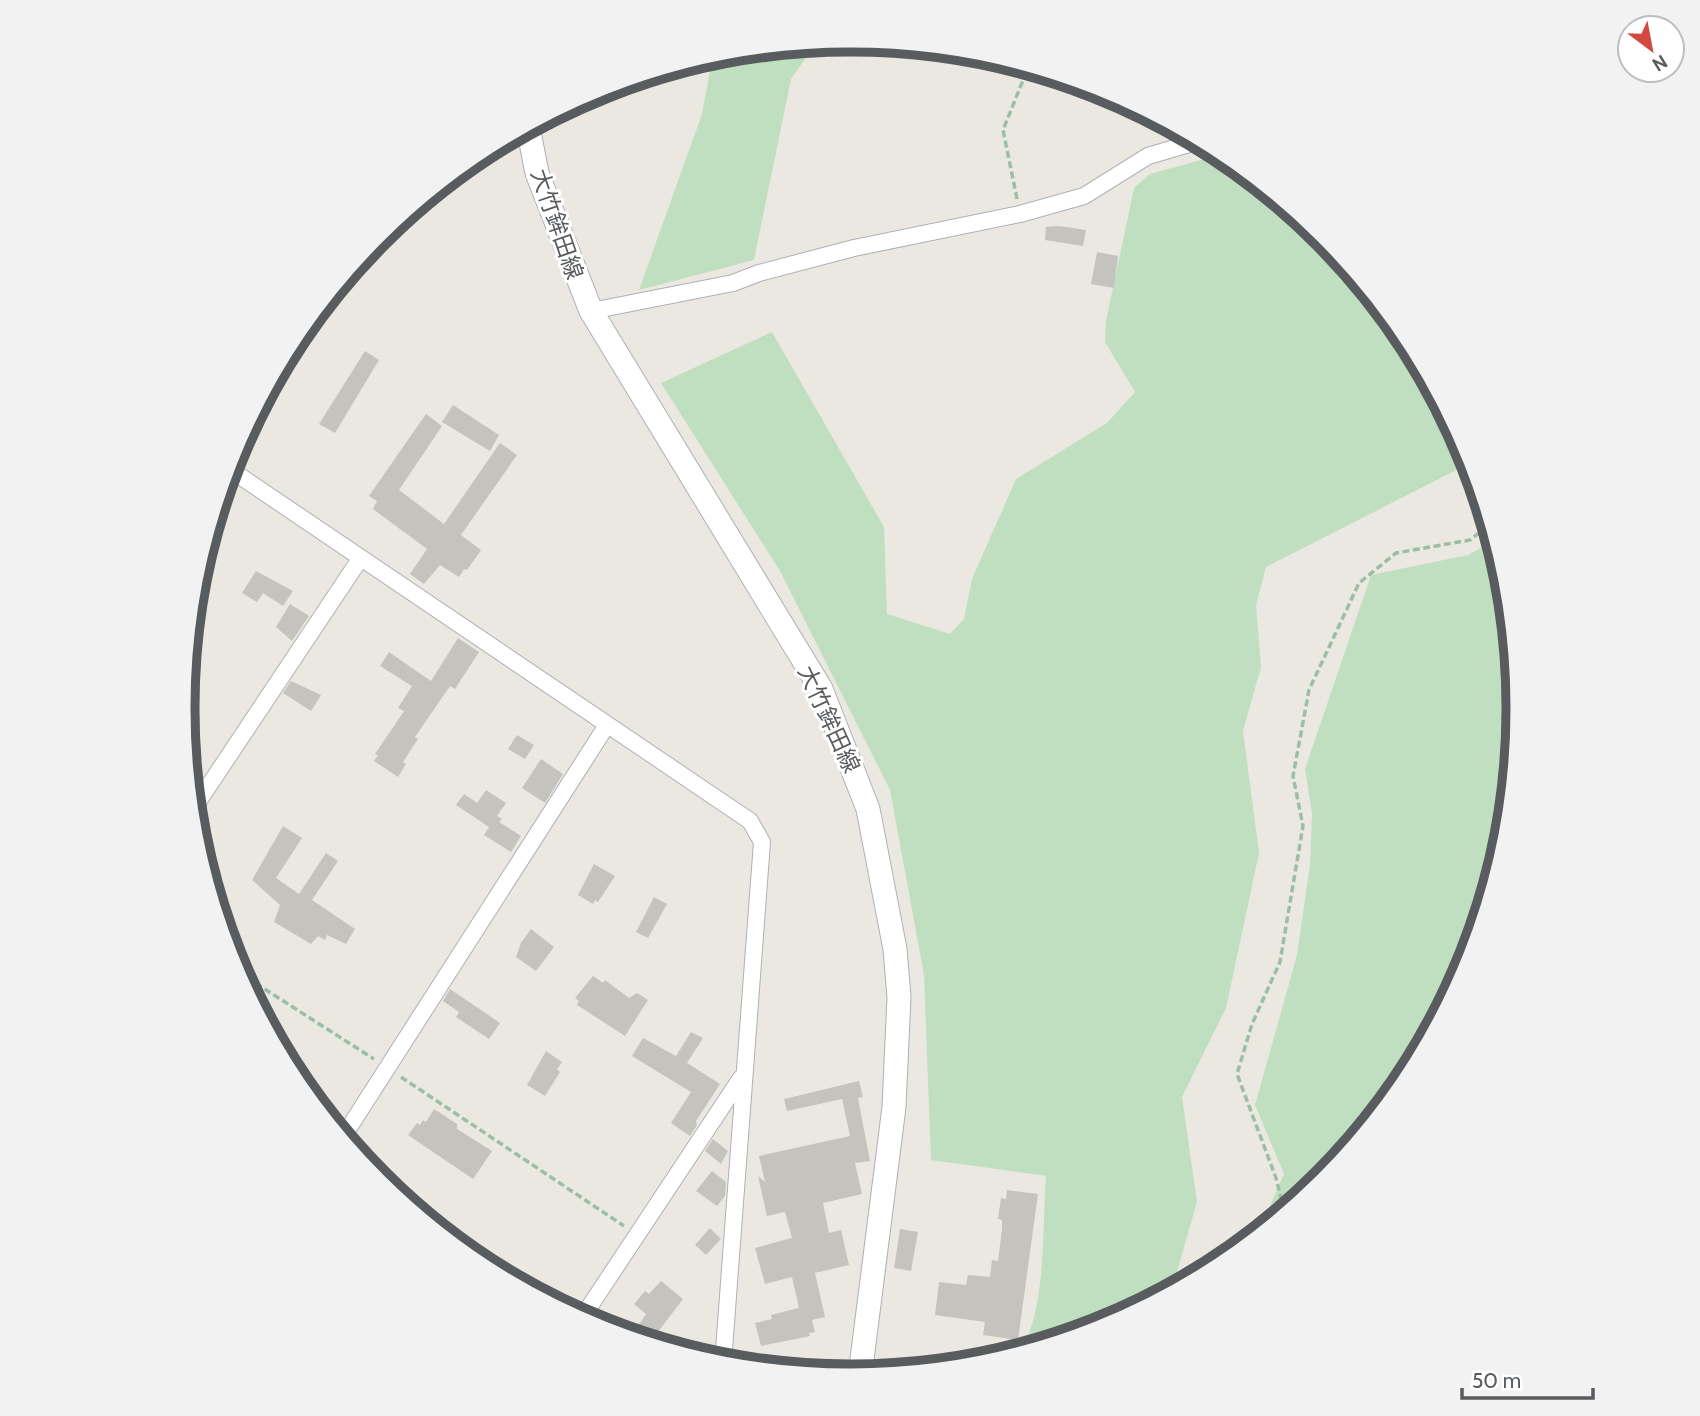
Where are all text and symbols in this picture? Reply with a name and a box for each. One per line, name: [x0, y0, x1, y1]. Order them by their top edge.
north arrow: [1616, 14, 1686, 84]
text: N: [1648, 50, 1672, 76]
street label: 大竹鉾田線: [525, 165, 589, 283]
street label: 大竹鉾田線: [792, 661, 866, 777]
scale bar: [1462, 1356, 1593, 1400]
text: 50 m: [1472, 1368, 1521, 1393]

